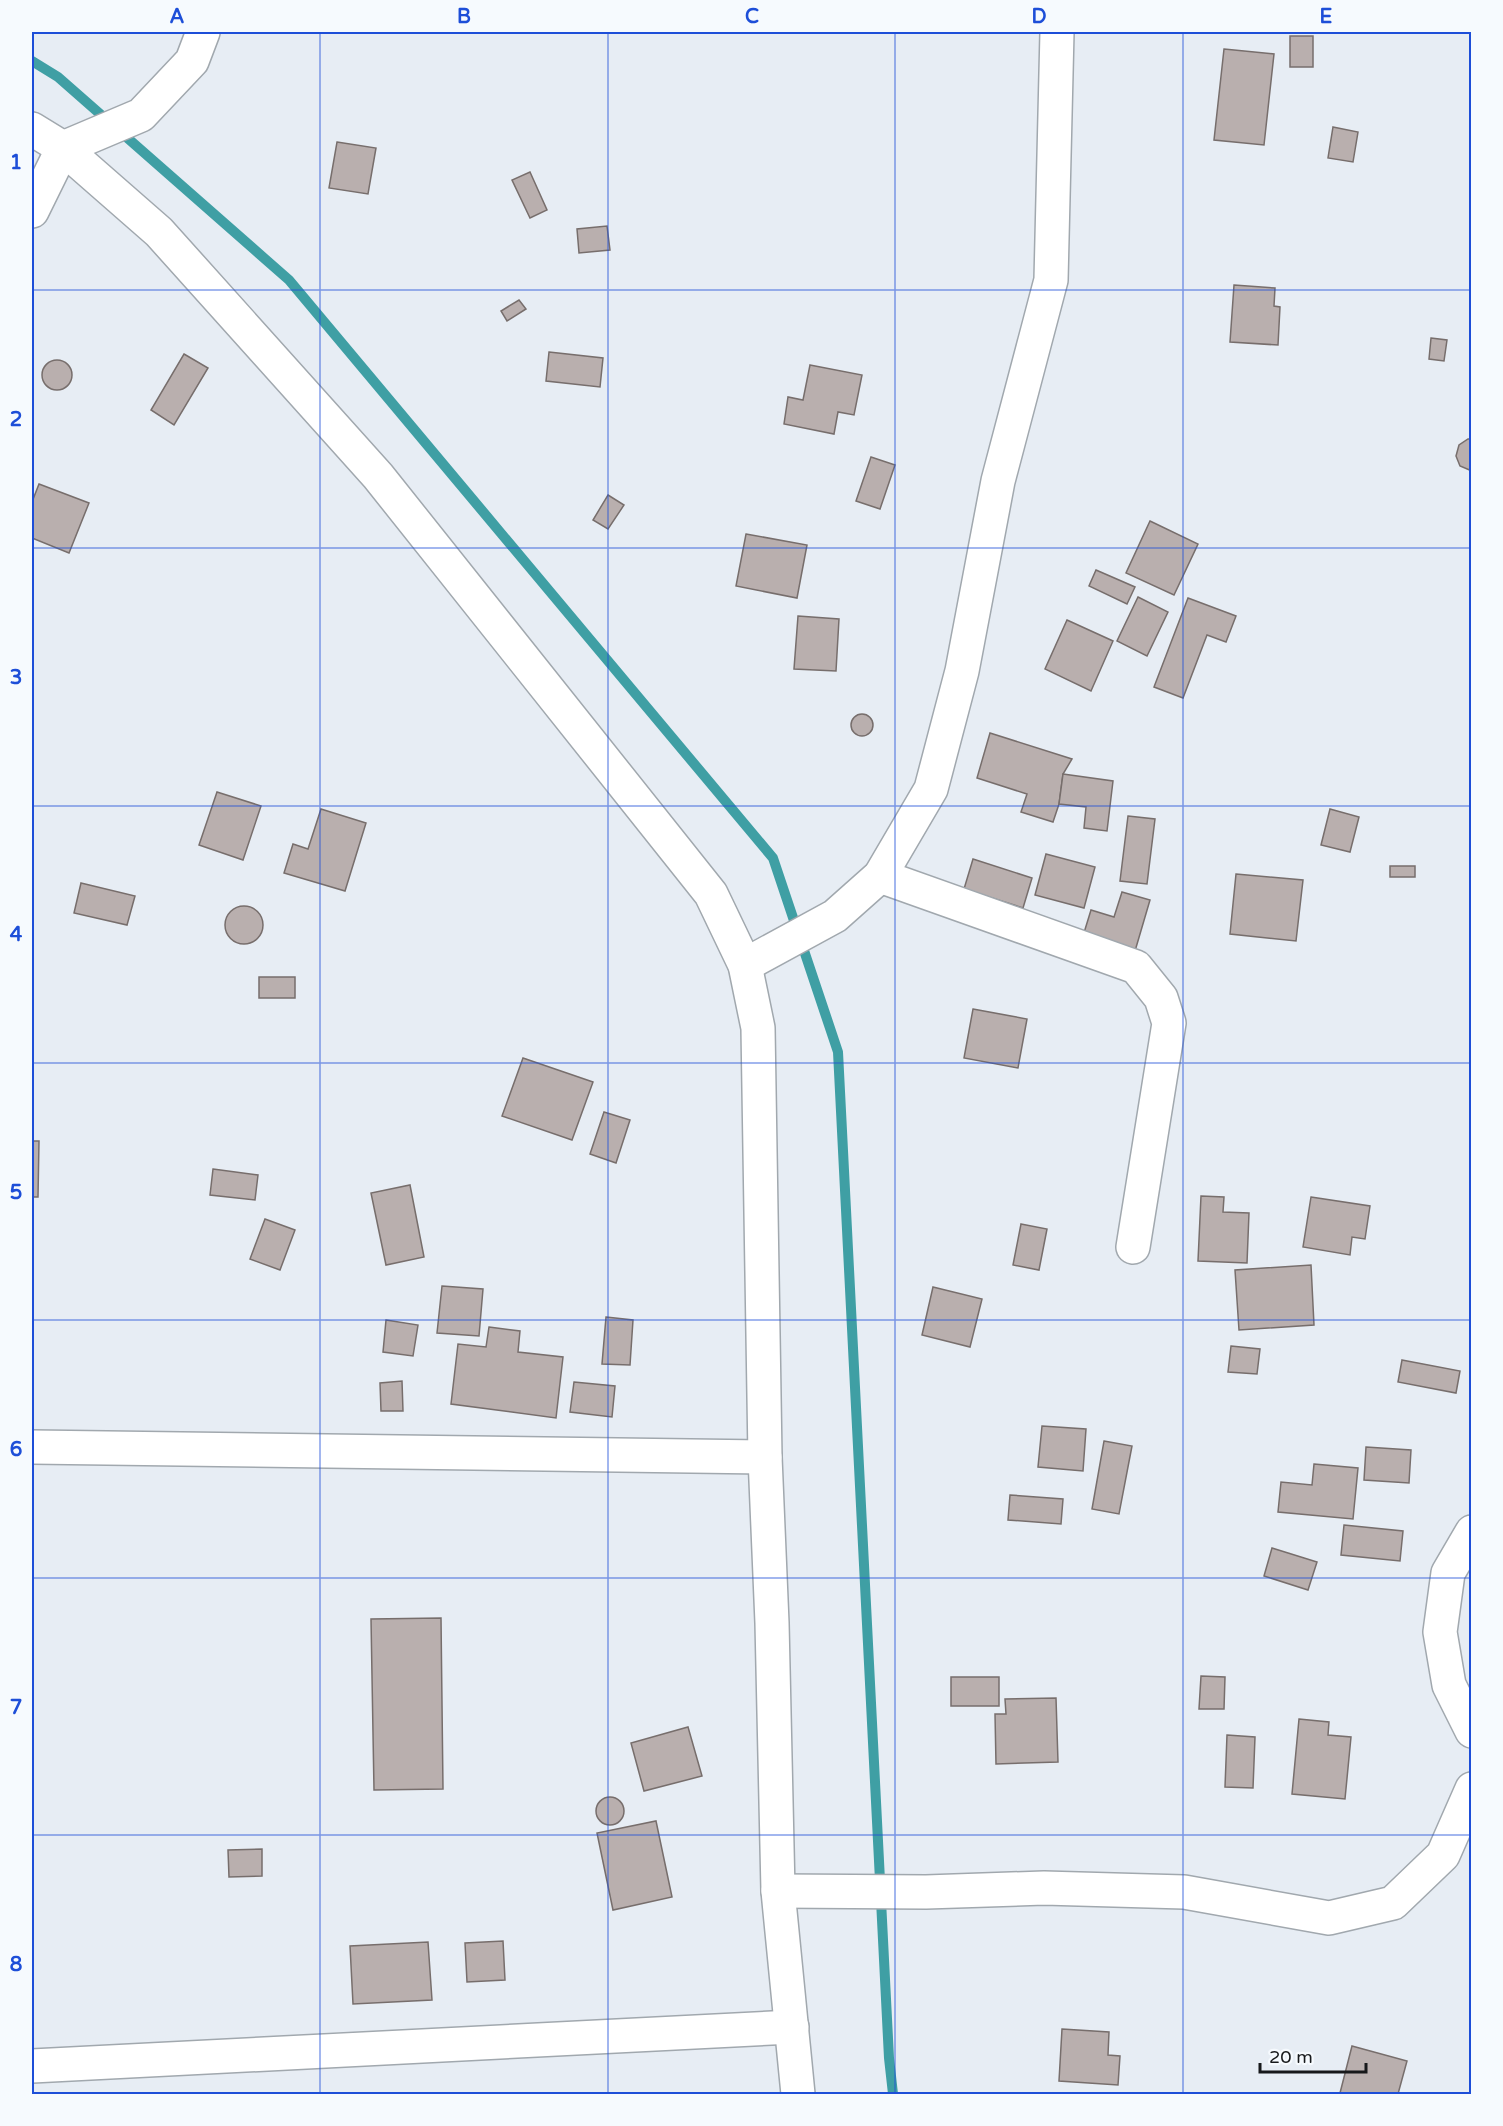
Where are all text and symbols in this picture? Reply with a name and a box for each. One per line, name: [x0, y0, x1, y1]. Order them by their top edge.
text: A: [170, 5, 185, 29]
text: B: [457, 5, 471, 29]
text: C: [745, 5, 759, 29]
text: D: [1031, 5, 1047, 29]
text: E: [1320, 5, 1333, 29]
text: 1: [10, 151, 22, 175]
text: 2: [10, 408, 22, 432]
text: 3: [10, 666, 22, 690]
text: 4: [10, 923, 23, 947]
text: 5: [10, 1181, 22, 1205]
text: 6: [10, 1438, 22, 1462]
text: 7: [10, 1696, 22, 1720]
text: 8: [10, 1953, 22, 1977]
scale bar: [1260, 2036, 1366, 2074]
text: 20 m: [1269, 2046, 1313, 2068]

